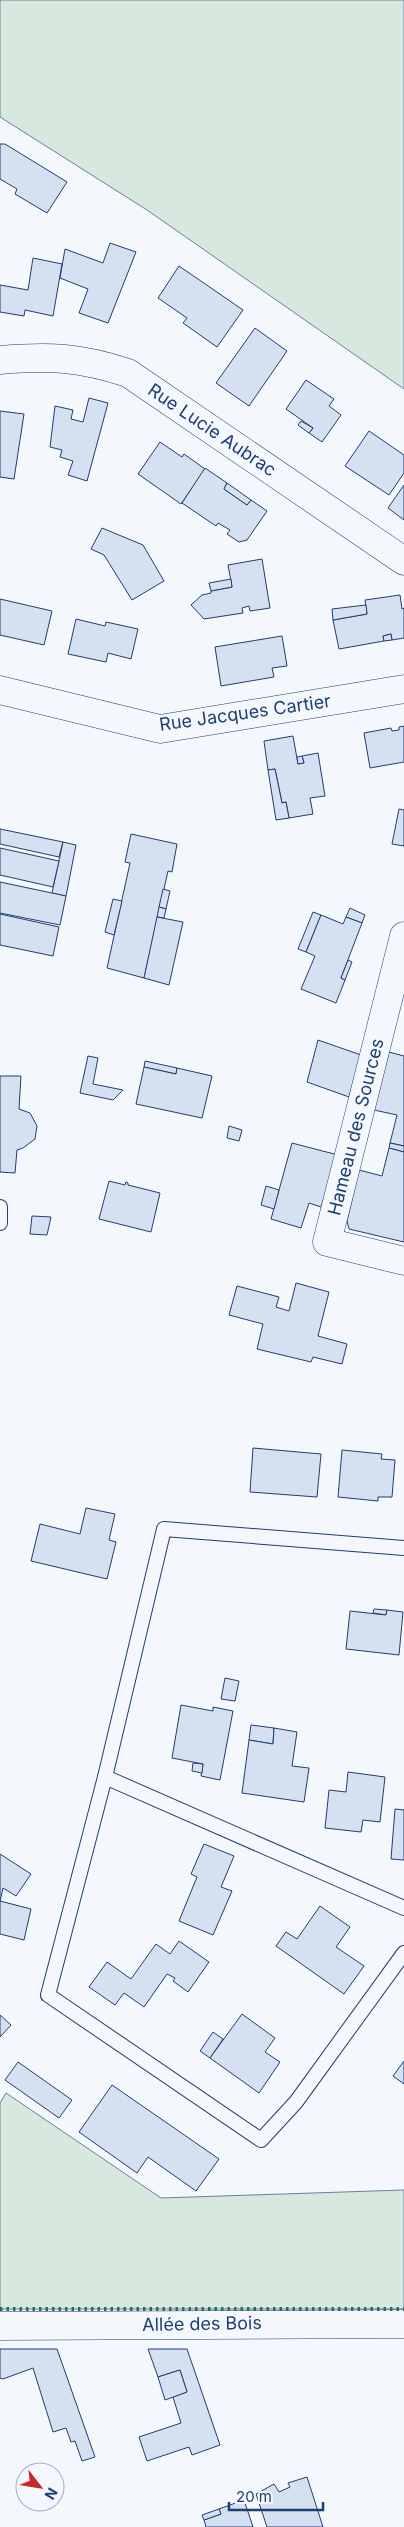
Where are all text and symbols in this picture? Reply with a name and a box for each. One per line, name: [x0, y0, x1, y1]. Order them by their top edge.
street label: Rue Lucie Aubrac: [144, 379, 280, 480]
street label: Rue Jacques Cartier: [158, 690, 332, 735]
street label: Hameau des Sources: [323, 1036, 388, 1218]
street label: Allée des Bois: [142, 2312, 262, 2335]
north arrow: [15, 2462, 65, 2512]
scale bar: [229, 2480, 323, 2512]
text: N: [42, 2485, 62, 2503]
text: 20 m: [236, 2487, 272, 2506]

